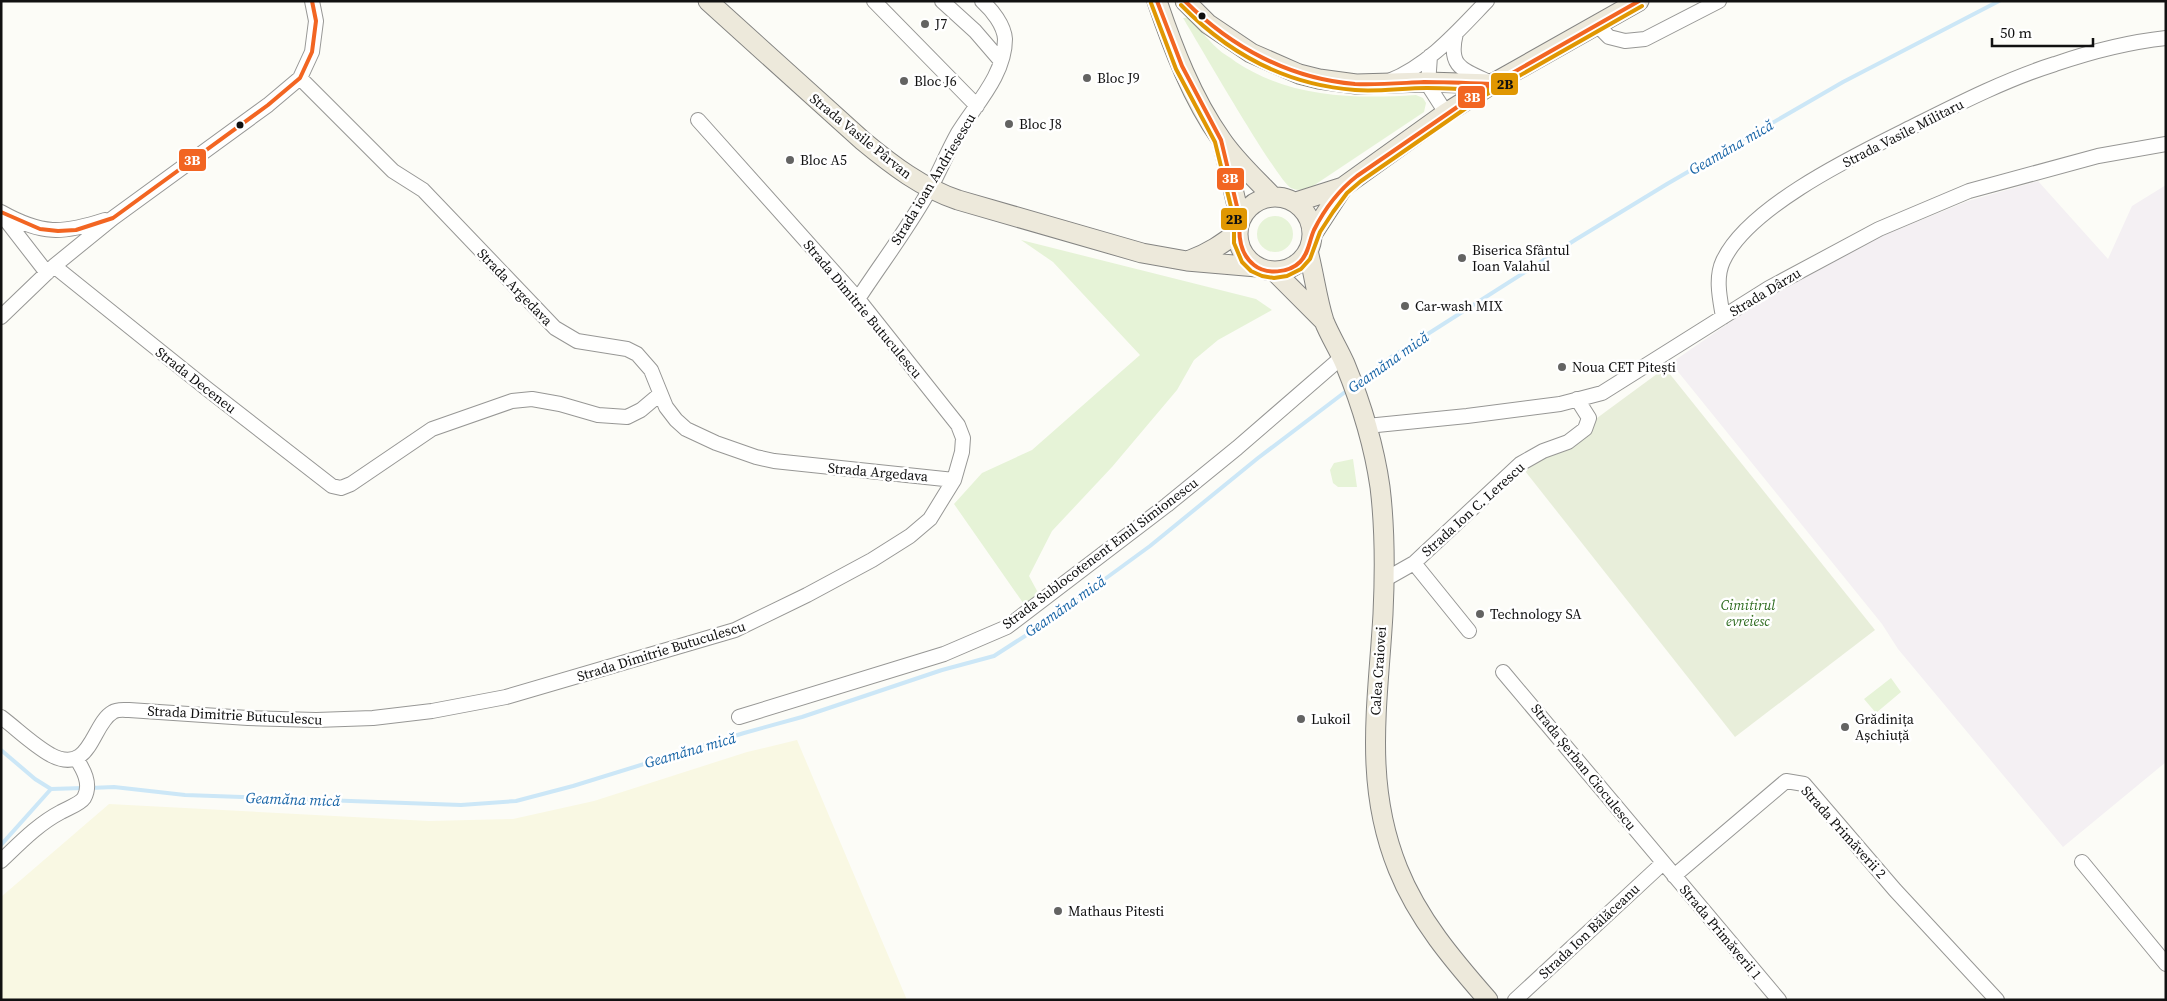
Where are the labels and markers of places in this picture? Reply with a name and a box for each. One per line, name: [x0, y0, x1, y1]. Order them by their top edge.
unlabelled marker: [1197, 11, 1207, 21]
place label: J7: [934, 14, 947, 34]
marker: J7: [919, 18, 931, 30]
place label: Bloc J9: [1097, 68, 1140, 88]
place label: Bloc J6: [914, 71, 957, 91]
marker: Bloc J9: [1081, 72, 1093, 84]
marker: Bloc J6: [898, 75, 910, 87]
place label: Bloc J8: [1019, 114, 1062, 134]
marker: Bloc J8: [1003, 118, 1015, 130]
unlabelled marker: [235, 120, 245, 130]
place label: Bloc A5: [800, 150, 847, 170]
marker: Bloc A5: [784, 154, 796, 166]
place label: Biserica Sfântul Ioan Valahul: [1472, 240, 1570, 276]
marker: Biserica Sfântul Ioan Valahul: [1456, 252, 1468, 264]
place label: Car-wash MIX: [1415, 296, 1503, 316]
marker: Car-wash MIX: [1399, 300, 1411, 312]
place label: Noua CET Pitești: [1572, 357, 1676, 377]
marker: Noua CET Pitești: [1556, 361, 1568, 373]
place label: Technology SA: [1490, 604, 1582, 624]
marker: Technology SA: [1474, 608, 1486, 620]
place label: Lukoil: [1311, 709, 1351, 729]
place label: Grădinița Așchiuță: [1855, 709, 1915, 745]
marker: Lukoil: [1295, 713, 1307, 725]
marker: Grădinița Așchiuță: [1839, 721, 1851, 733]
place label: Mathaus Pitesti: [1068, 901, 1164, 921]
marker: Mathaus Pitesti: [1052, 905, 1064, 917]

